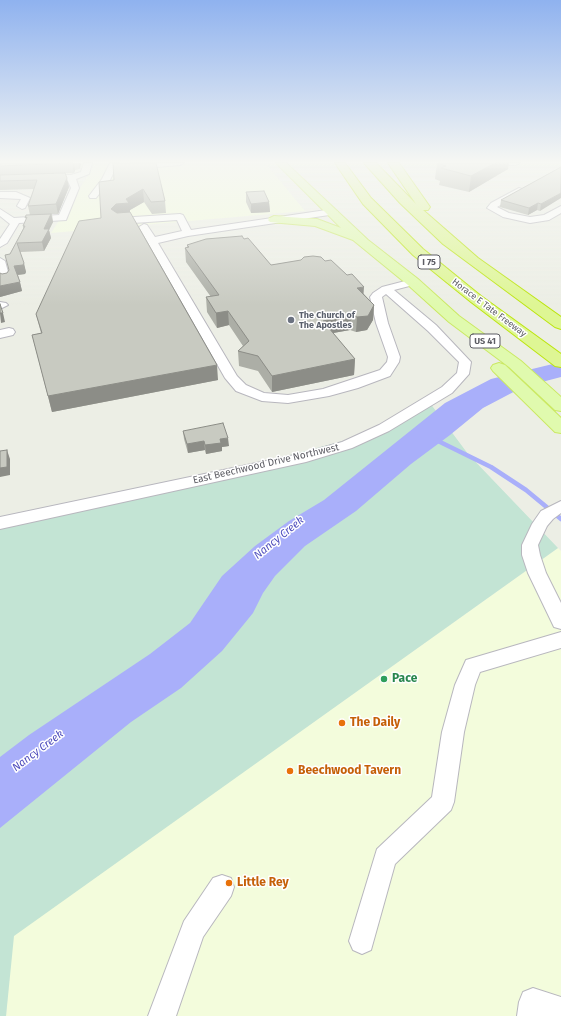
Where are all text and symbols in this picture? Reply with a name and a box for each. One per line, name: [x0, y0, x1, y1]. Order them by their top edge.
road number: I 75: [418, 255, 440, 269]
street label: Horace E Tate Freeway: [450, 277, 528, 339]
place label: The Church of The Apostles: [299, 310, 355, 331]
marker: The Church of The Apostles: [286, 315, 296, 325]
road number: US 41: [470, 334, 500, 348]
street label: East Beechwood Drive Northwest: [192, 441, 340, 487]
water label: Nancy Creek: [251, 514, 307, 562]
place label: Pace: [392, 672, 417, 686]
marker: Pace: [379, 674, 389, 684]
place label: The Daily: [350, 716, 400, 730]
marker: The Daily: [337, 718, 347, 728]
water label: Nancy Creek: [10, 727, 66, 775]
place label: Beechwood Tavern: [298, 764, 401, 778]
marker: Beechwood Tavern: [285, 766, 295, 776]
place label: Little Rey: [237, 876, 289, 890]
marker: Little Rey: [224, 878, 234, 888]

